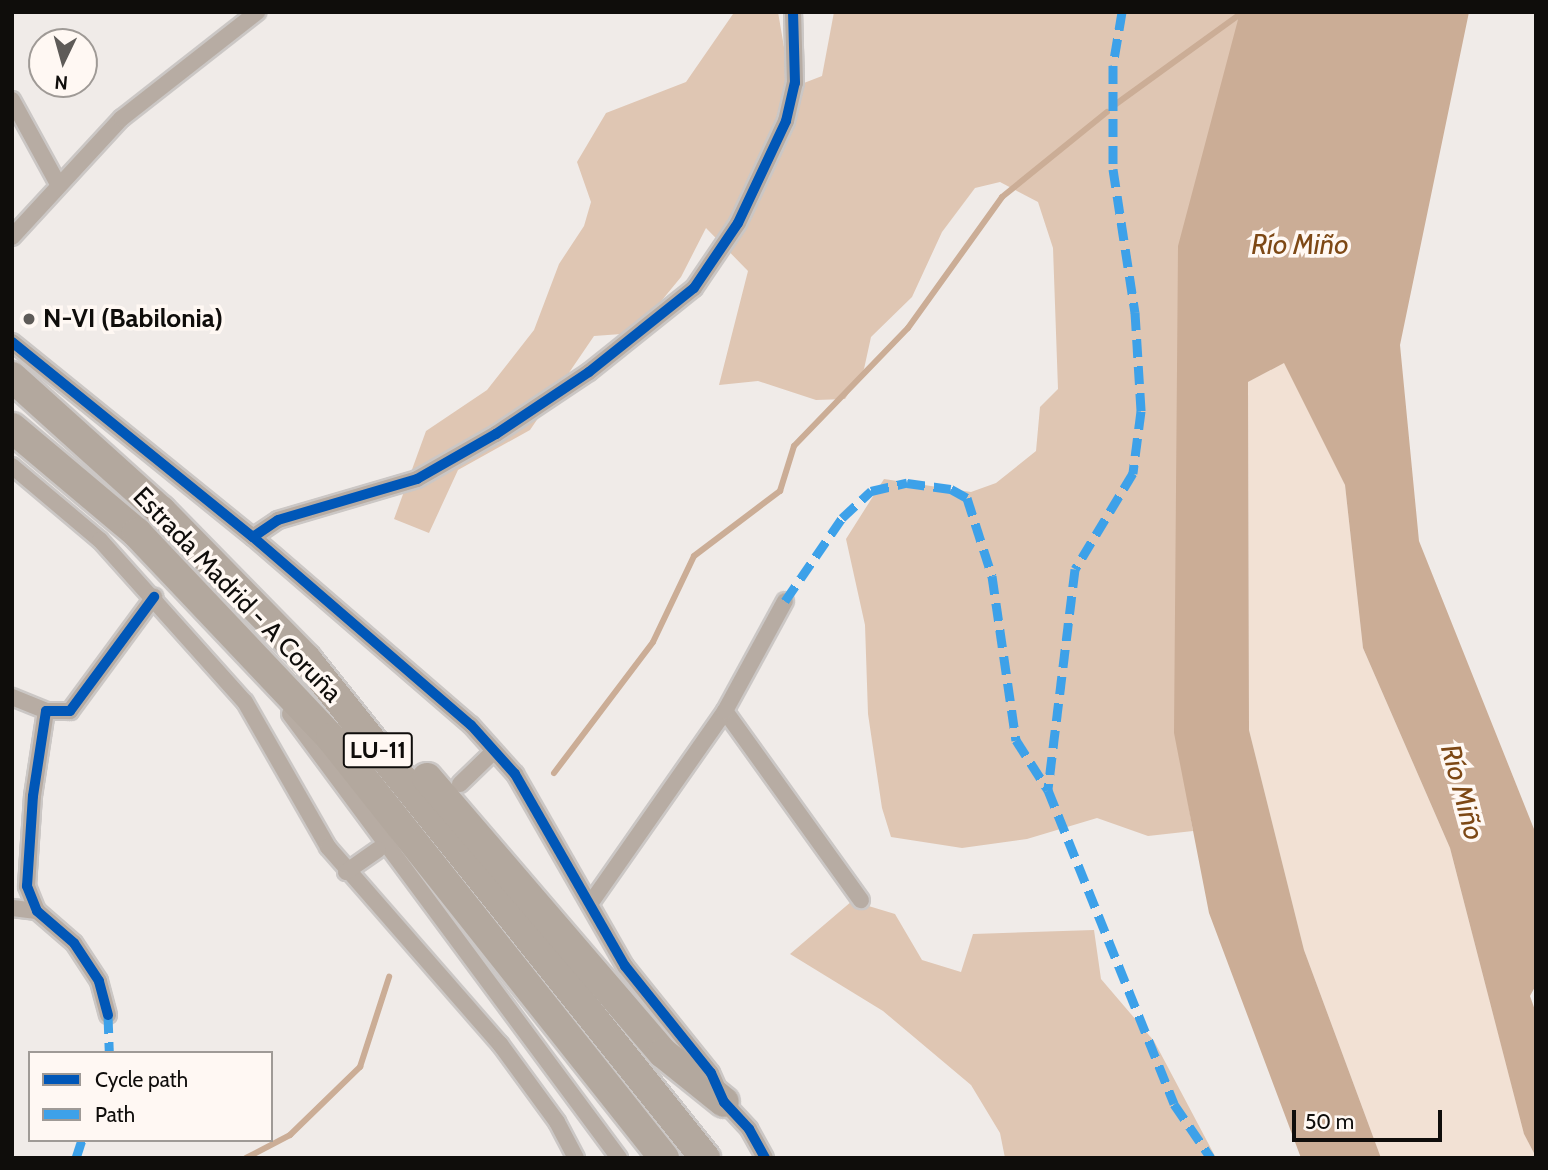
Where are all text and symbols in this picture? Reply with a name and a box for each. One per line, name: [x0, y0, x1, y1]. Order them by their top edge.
north arrow: [28, 28, 98, 98]
text: N: [54, 70, 69, 94]
water label: Río Miño: [1251, 227, 1349, 261]
place label: N-VI (Babilonia): [43, 303, 223, 335]
marker: N-VI (Babilonia): [21, 311, 37, 327]
street label: Estrada Madrid - A Coruña: [126, 481, 348, 709]
road number: LU-11: [341, 730, 415, 770]
water label: Río Miño: [1434, 741, 1492, 843]
legend: [28, 1051, 273, 1142]
text: Cycle path: [95, 1067, 188, 1092]
scale bar: [1296, 1096, 1446, 1140]
text: Path: [95, 1102, 135, 1127]
text: 50 m: [1305, 1109, 1354, 1134]

